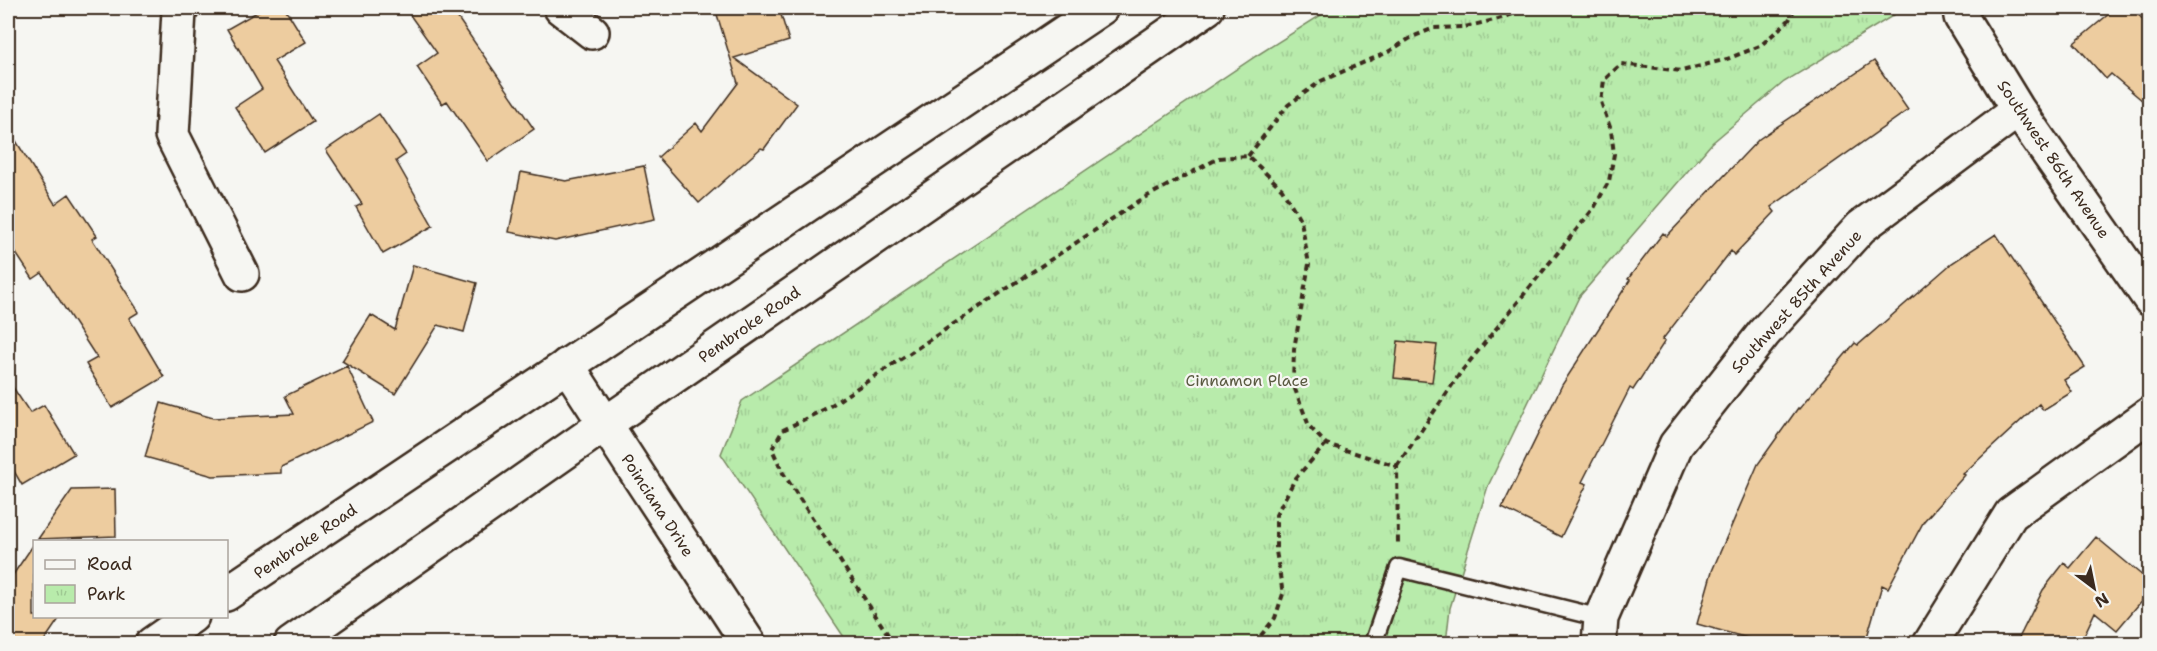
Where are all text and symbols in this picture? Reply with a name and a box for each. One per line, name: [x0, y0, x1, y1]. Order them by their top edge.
street label: Southwest 86th Avenue: [1993, 76, 2115, 243]
street label: Southwest 85th Avenue: [1726, 225, 1866, 377]
street label: Pembroke Road: [694, 281, 805, 367]
park label: Cinnamon Place: [1186, 370, 1308, 391]
street label: Poinciana Drive: [616, 450, 699, 561]
street label: Pembroke Road: [250, 499, 361, 584]
legend: [33, 540, 228, 618]
text: Road: [87, 552, 132, 576]
north arrow: [2064, 558, 2124, 618]
text: Park: [87, 582, 126, 606]
text: N: [2091, 588, 2113, 613]

